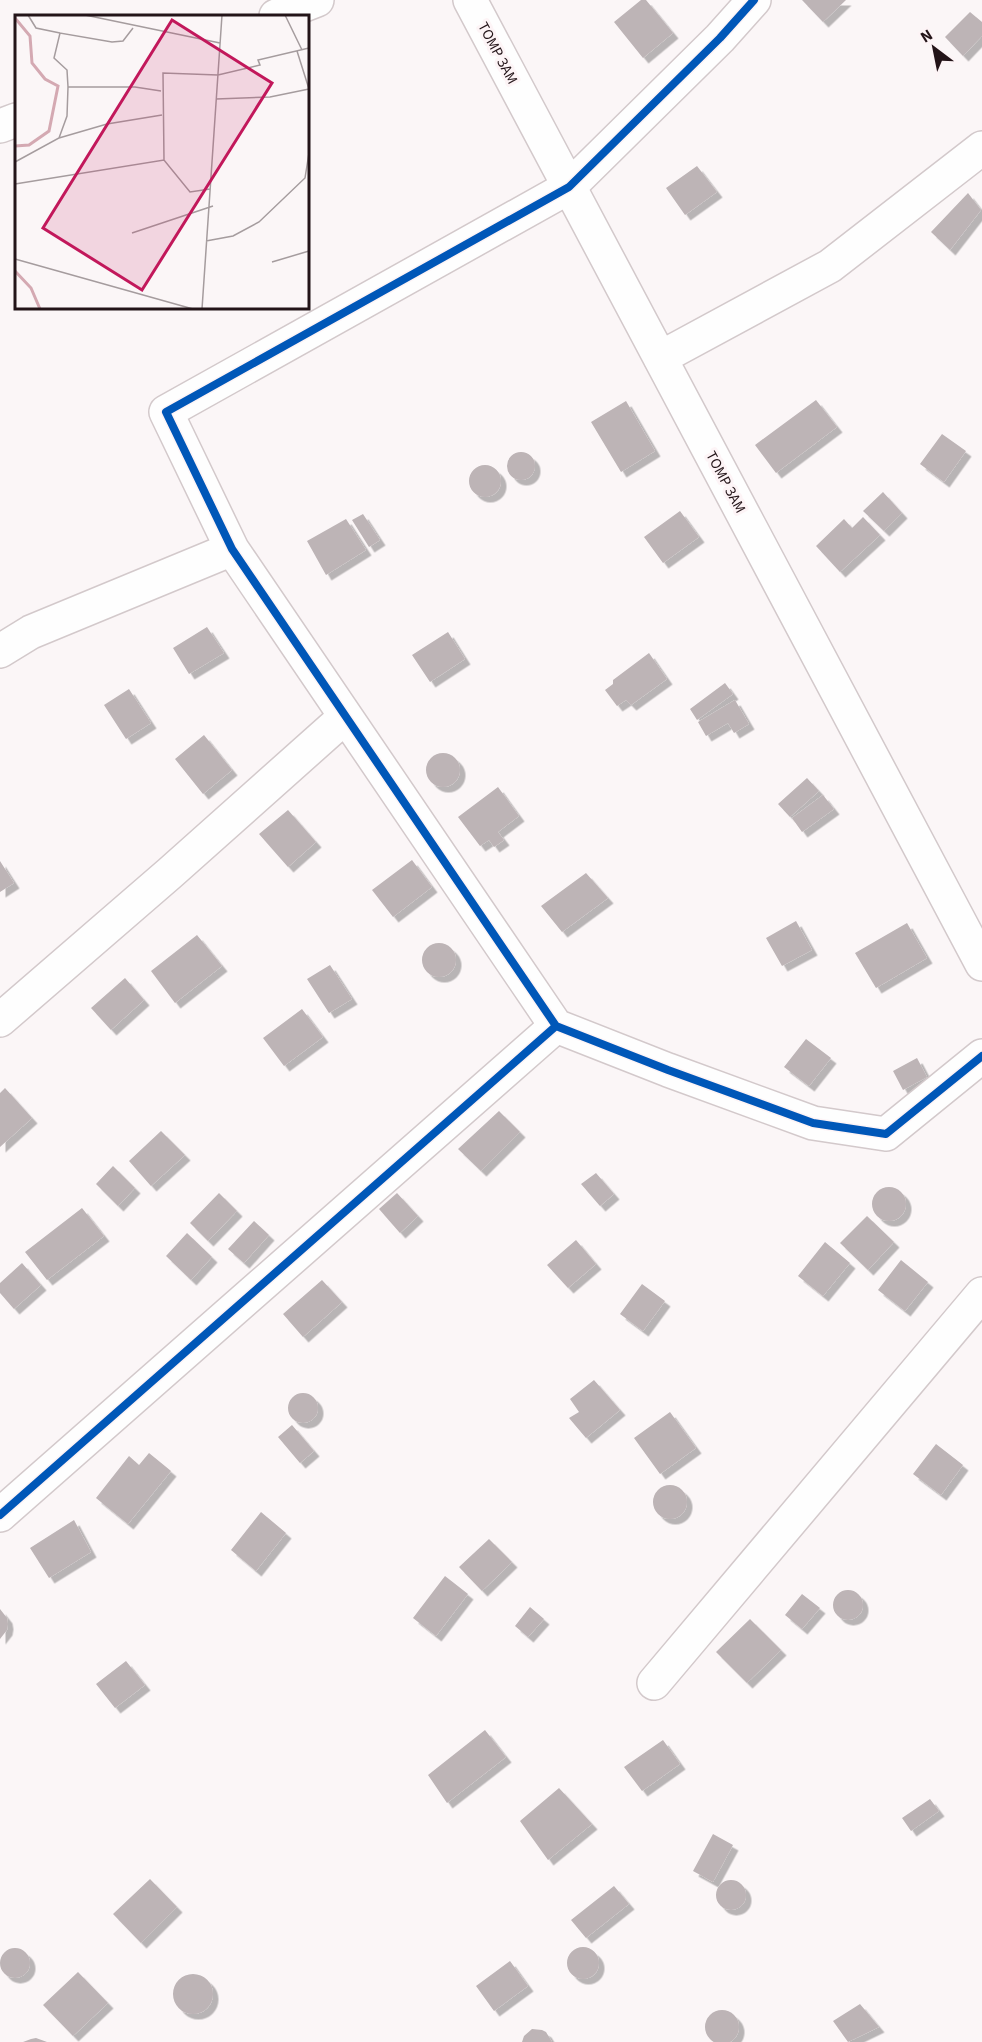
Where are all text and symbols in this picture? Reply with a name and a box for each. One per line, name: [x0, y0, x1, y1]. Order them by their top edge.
inset map: [15, 15, 309, 309]
north arrow: [904, 18, 964, 78]
street label: ТОМР ЗАМ: [472, 19, 523, 88]
text: N: [916, 24, 937, 48]
street label: ТОМР ЗАМ: [700, 448, 751, 517]

